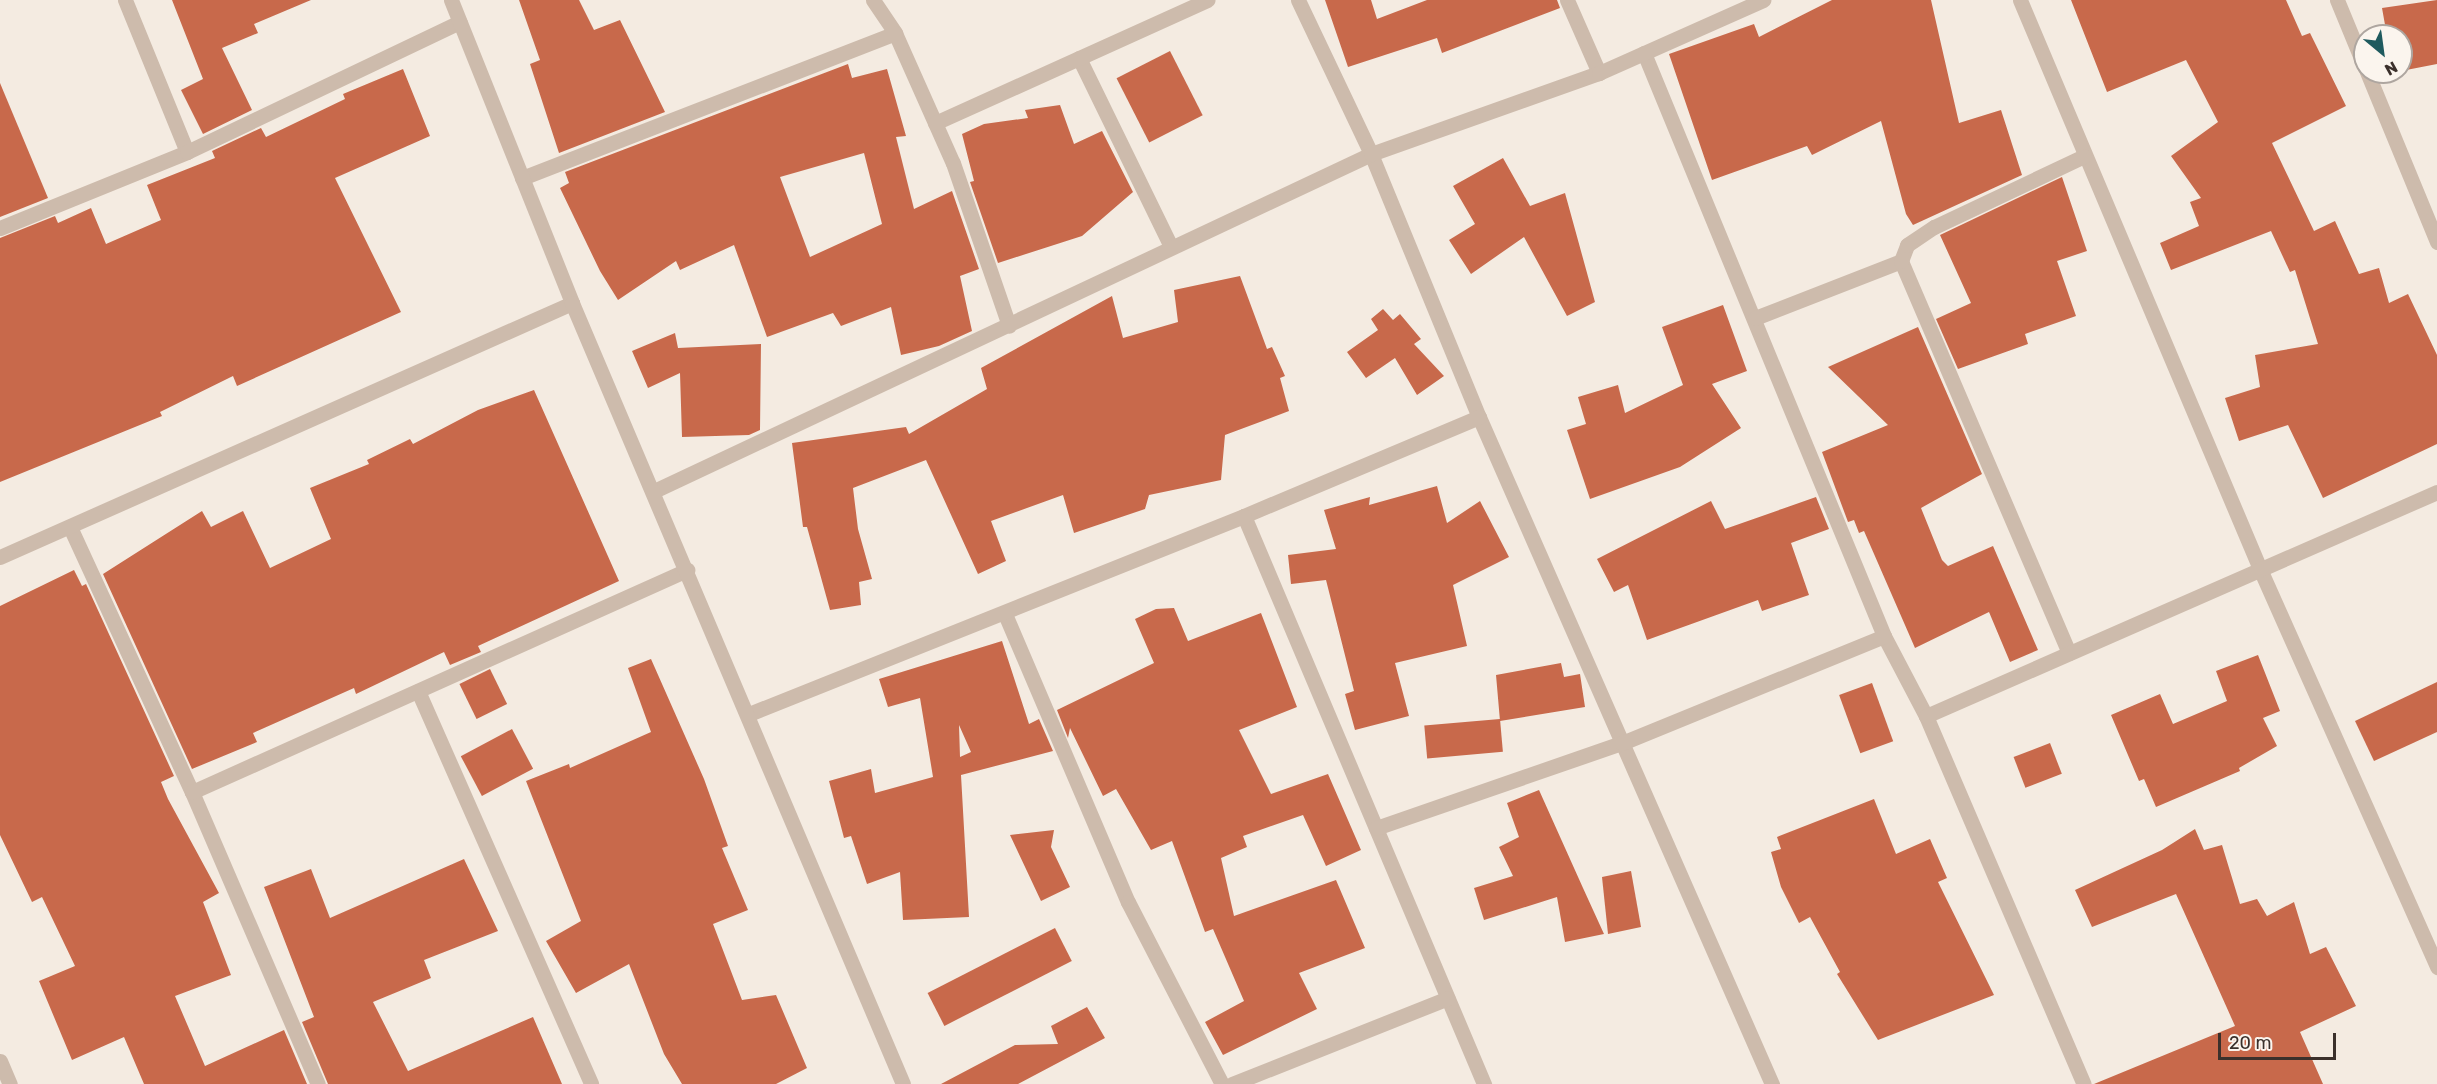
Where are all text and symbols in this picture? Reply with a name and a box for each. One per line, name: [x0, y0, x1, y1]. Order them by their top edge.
north arrow: [2353, 24, 2413, 84]
text: N: [2381, 57, 2401, 80]
scale bar: [2221, 1021, 2340, 1059]
text: 20 m: [2229, 1032, 2271, 1054]

